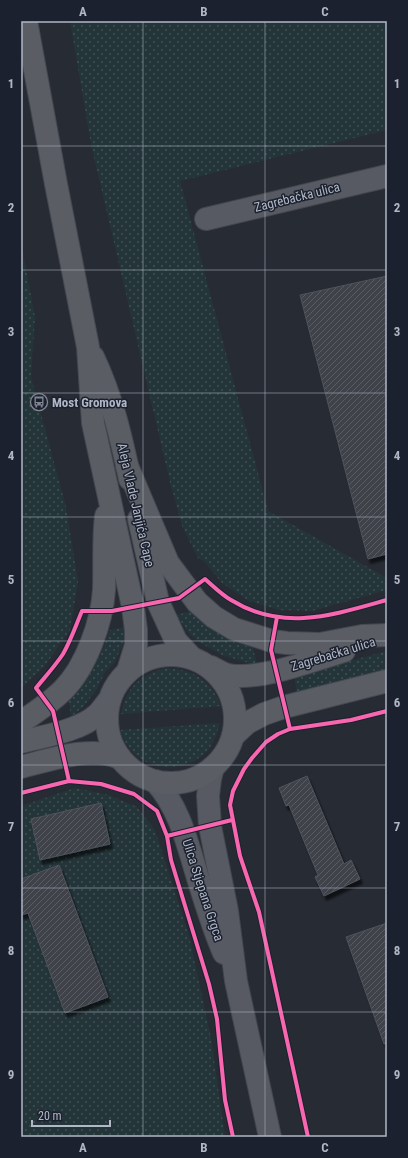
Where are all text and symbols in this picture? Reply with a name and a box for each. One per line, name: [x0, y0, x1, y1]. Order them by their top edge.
text: A: [79, 4, 87, 19]
text: B: [200, 4, 208, 19]
text: C: [321, 4, 329, 19]
text: 1: [8, 76, 14, 91]
text: 1: [394, 76, 400, 91]
street label: Zagrebačka ulica: [253, 179, 341, 215]
text: 2: [8, 200, 15, 215]
text: 2: [394, 200, 401, 215]
text: 3: [8, 324, 14, 339]
text: 3: [394, 324, 400, 339]
bus stop icon: Most Gromova: [29, 392, 49, 412]
place label: Most Gromova: [52, 395, 127, 410]
street label: Aleja Vlade Janjića Cape: [114, 442, 158, 568]
text: 4: [8, 448, 15, 463]
text: 4: [394, 448, 401, 463]
text: 5: [8, 572, 15, 587]
text: 5: [394, 572, 401, 587]
street label: Zagrebačka ulica: [289, 634, 377, 674]
text: 6: [8, 695, 15, 710]
text: 6: [394, 695, 401, 710]
text: 7: [8, 819, 15, 834]
text: 7: [394, 819, 401, 834]
street label: Ulica Stjepana Grgca: [179, 837, 227, 943]
text: 8: [8, 943, 14, 958]
text: 8: [394, 943, 400, 958]
text: 9: [8, 1067, 14, 1082]
text: 9: [394, 1067, 400, 1082]
scale bar: [32, 1102, 110, 1128]
text: 20 m: [38, 1109, 62, 1123]
text: A: [79, 1140, 87, 1155]
text: B: [200, 1140, 208, 1155]
text: C: [321, 1140, 329, 1155]

